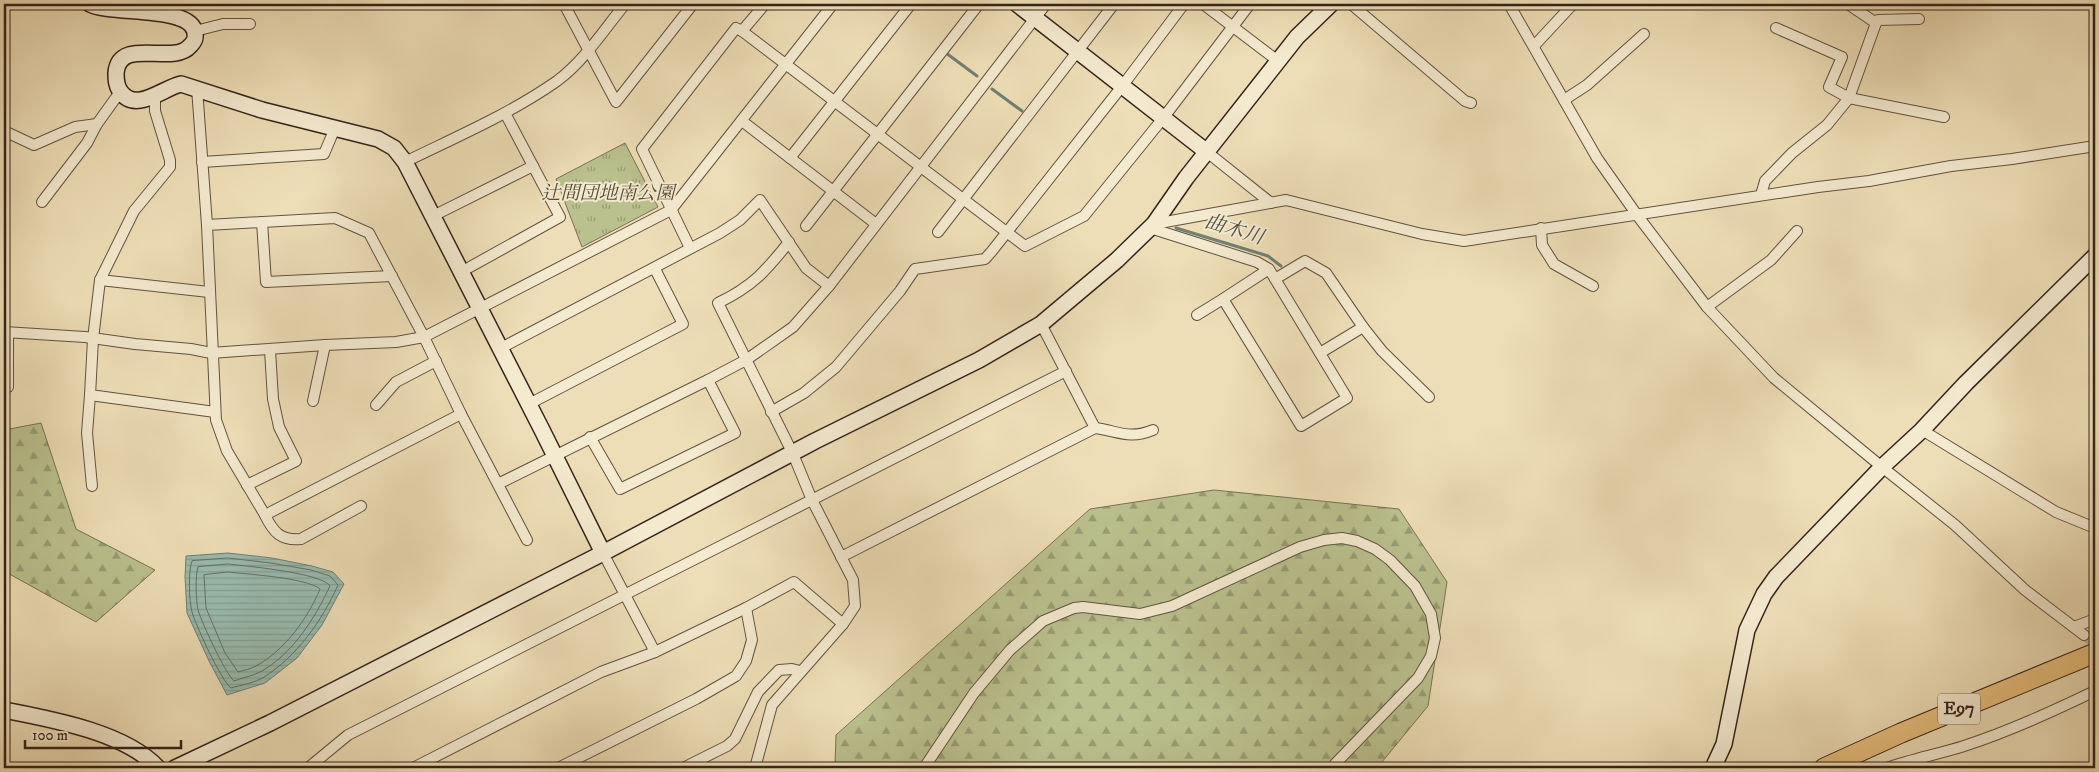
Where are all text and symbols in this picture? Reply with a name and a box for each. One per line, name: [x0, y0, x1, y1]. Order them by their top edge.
park label: 辻間団地南公園: [541, 182, 677, 205]
water label: 曲木川: [1202, 209, 1268, 251]
road number: E97: [1938, 694, 1980, 724]
scale bar: [25, 717, 181, 749]
text: 100 m: [32, 726, 68, 745]

